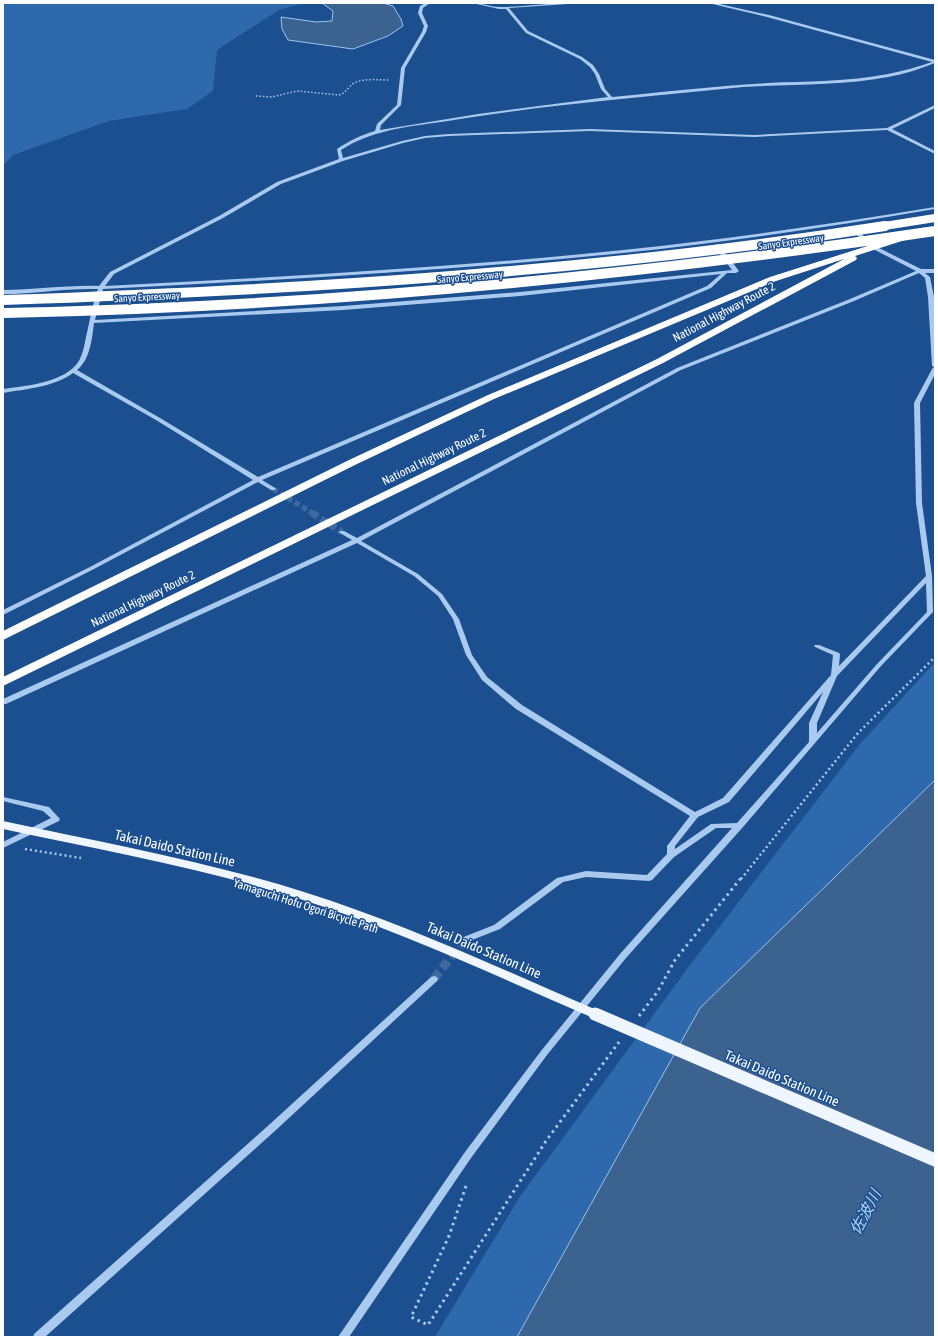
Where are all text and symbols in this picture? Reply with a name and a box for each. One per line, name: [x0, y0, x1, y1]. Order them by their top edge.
street label: Sanyo Expressway: [758, 232, 824, 252]
street label: Sanyo Expressway: [437, 269, 503, 285]
street label: National Highway Route 2: [670, 279, 778, 345]
street label: Sanyo Expressway: [114, 290, 180, 304]
street label: National Highway Route 2: [380, 426, 488, 488]
street label: National Highway Route 2: [89, 568, 197, 630]
street label: Takai Daido Station Line: [113, 826, 237, 870]
street label: Yamaguchi Hofu Ogori Bicycle Path: [232, 876, 380, 936]
street label: Takai Daido Station Line: [424, 919, 544, 981]
street label: Takai Daido Station Line: [722, 1047, 842, 1109]
water label: 佐波川: [846, 1185, 885, 1237]

